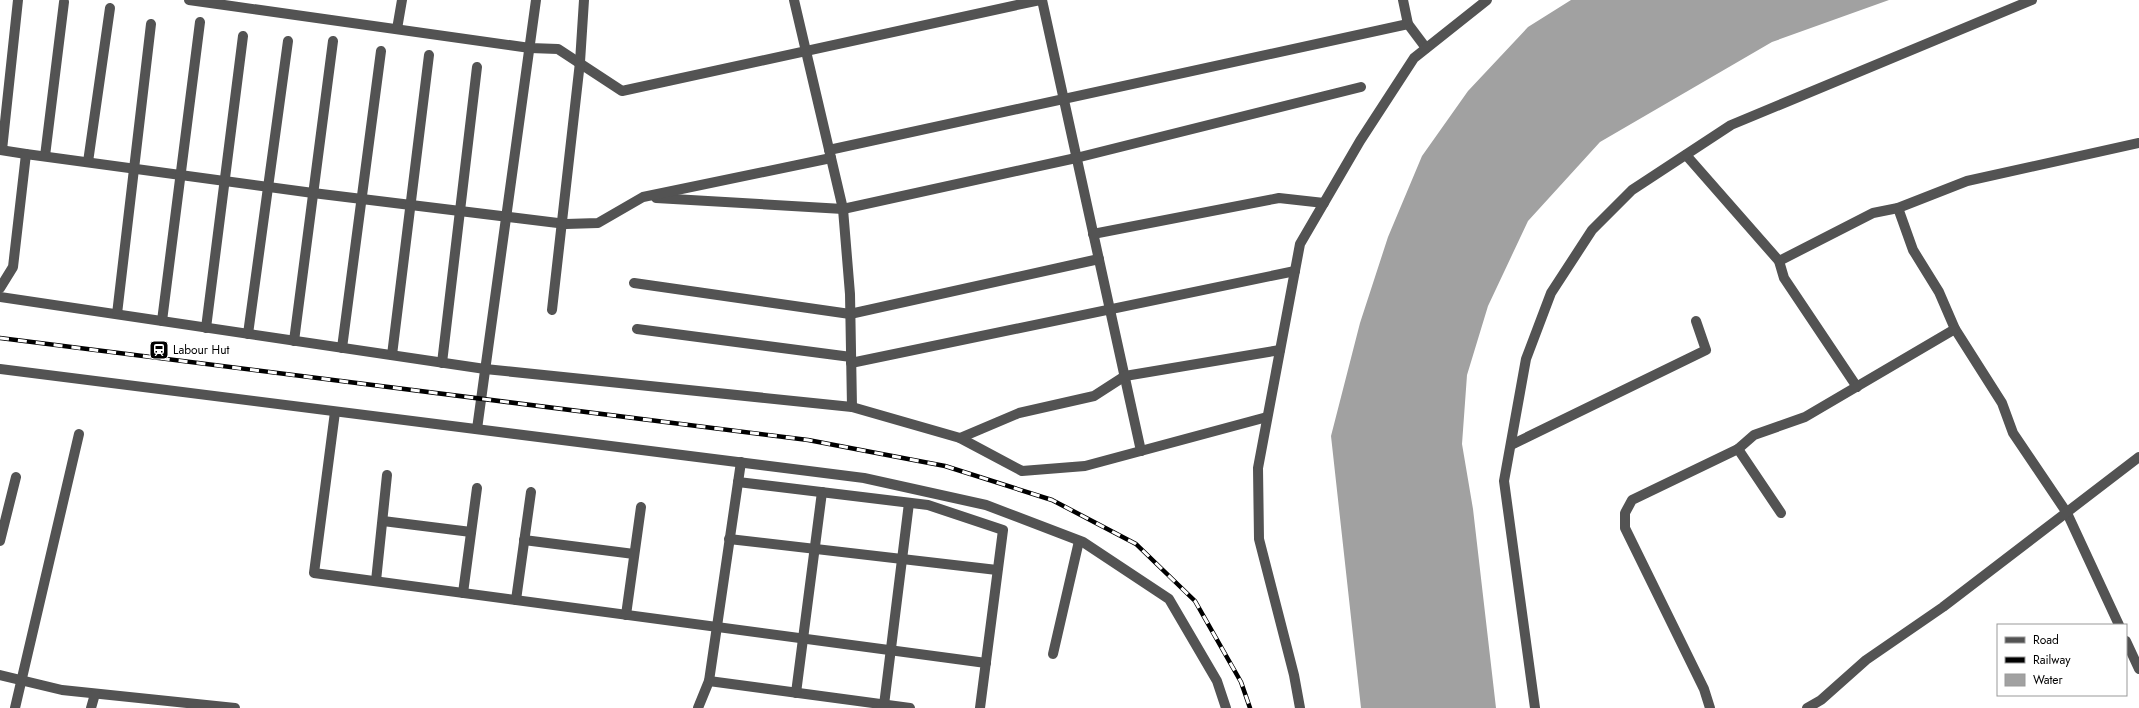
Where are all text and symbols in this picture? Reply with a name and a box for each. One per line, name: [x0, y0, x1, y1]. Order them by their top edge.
station icon: Labour Hut: [148, 339, 170, 361]
place label: Labour Hut: [173, 341, 229, 359]
legend: [1997, 624, 2127, 696]
text: Road: [2033, 631, 2059, 649]
text: Railway: [2033, 651, 2071, 669]
text: Water: [2033, 671, 2064, 689]

